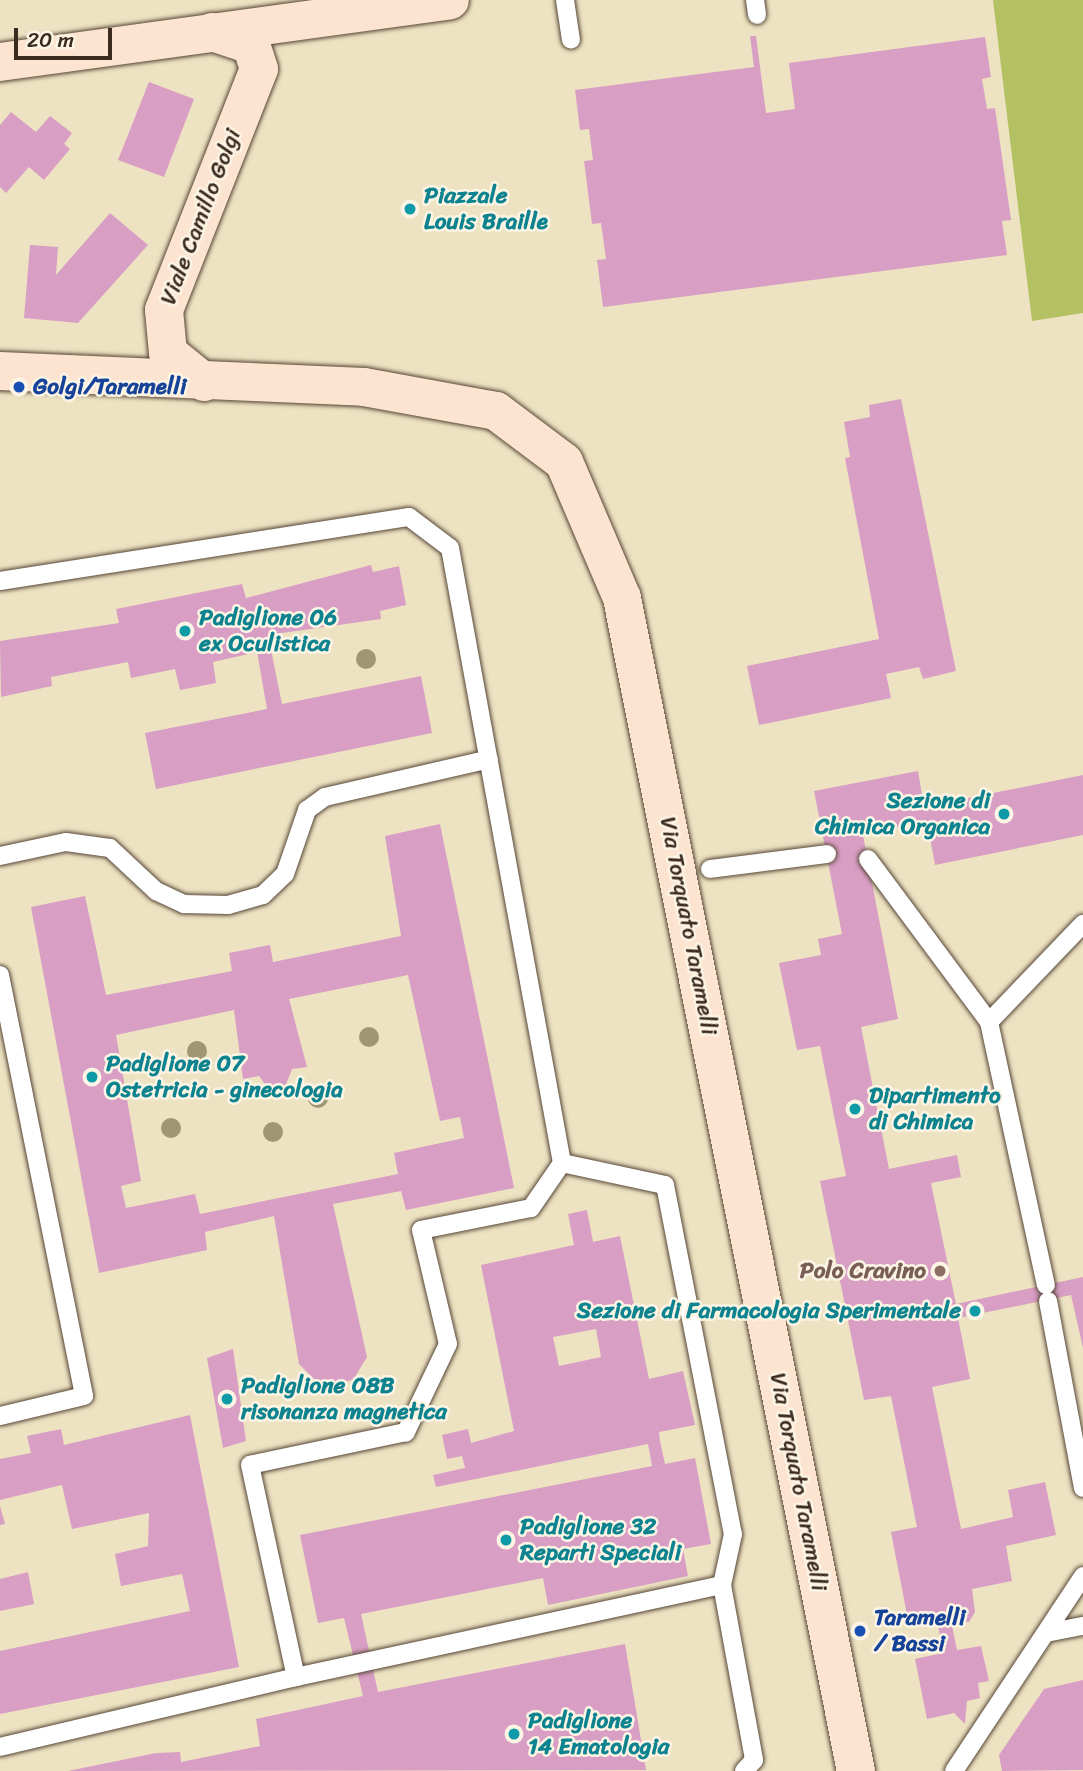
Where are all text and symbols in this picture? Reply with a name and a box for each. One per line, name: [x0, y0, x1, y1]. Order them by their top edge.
scale bar: [18, 14, 116, 58]
text: 20 m: [27, 21, 74, 59]
street label: Viale Camillo Golgi: [155, 125, 247, 309]
place label: Piazzale Louis Braille: [424, 182, 548, 236]
marker: Piazzale Louis Braille: [402, 201, 418, 217]
place label: Golgi/Taramelli: [33, 373, 186, 401]
marker: Golgi/Taramelli: [11, 379, 27, 395]
place label: Padiglione 06 ex Oculistica: [199, 604, 337, 658]
marker: Padiglione 06 ex Oculistica: [177, 623, 193, 639]
place label: Sezione di Chimica Organica: [815, 787, 990, 841]
marker: Sezione di Chimica Organica: [996, 806, 1012, 822]
street label: Via Torquato Taramelli: [653, 814, 723, 1038]
place label: Padiglione 07 Ostetricia - ginecologia: [106, 1050, 343, 1104]
marker: Padiglione 07 Ostetricia - ginecologia: [84, 1069, 100, 1085]
place label: Dipartimento di Chimica: [869, 1082, 1001, 1136]
marker: Dipartimento di Chimica: [847, 1101, 863, 1117]
place label: Polo Cravino: [800, 1257, 926, 1285]
marker: Polo Cravino: [932, 1263, 948, 1279]
place label: Sezione di Farmacologia Sperimentale: [577, 1297, 961, 1325]
marker: Sezione di Farmacologia Sperimentale: [967, 1303, 983, 1319]
street label: Via Torquato Taramelli: [763, 1370, 833, 1594]
place label: Padiglione 08B risonanza magnetica: [241, 1372, 448, 1426]
marker: Padiglione 08B risonanza magnetica: [219, 1391, 235, 1407]
place label: Padiglione 32 Reparti Speciali: [520, 1513, 681, 1567]
marker: Padiglione 32 Reparti Speciali: [498, 1532, 514, 1548]
place label: Taramelli / Bassi: [874, 1604, 965, 1658]
marker: Taramelli / Bassi: [852, 1623, 868, 1639]
place label: Padiglione 14 Ematologia: [528, 1707, 669, 1761]
marker: Padiglione 14 Ematologia: [506, 1726, 522, 1742]

